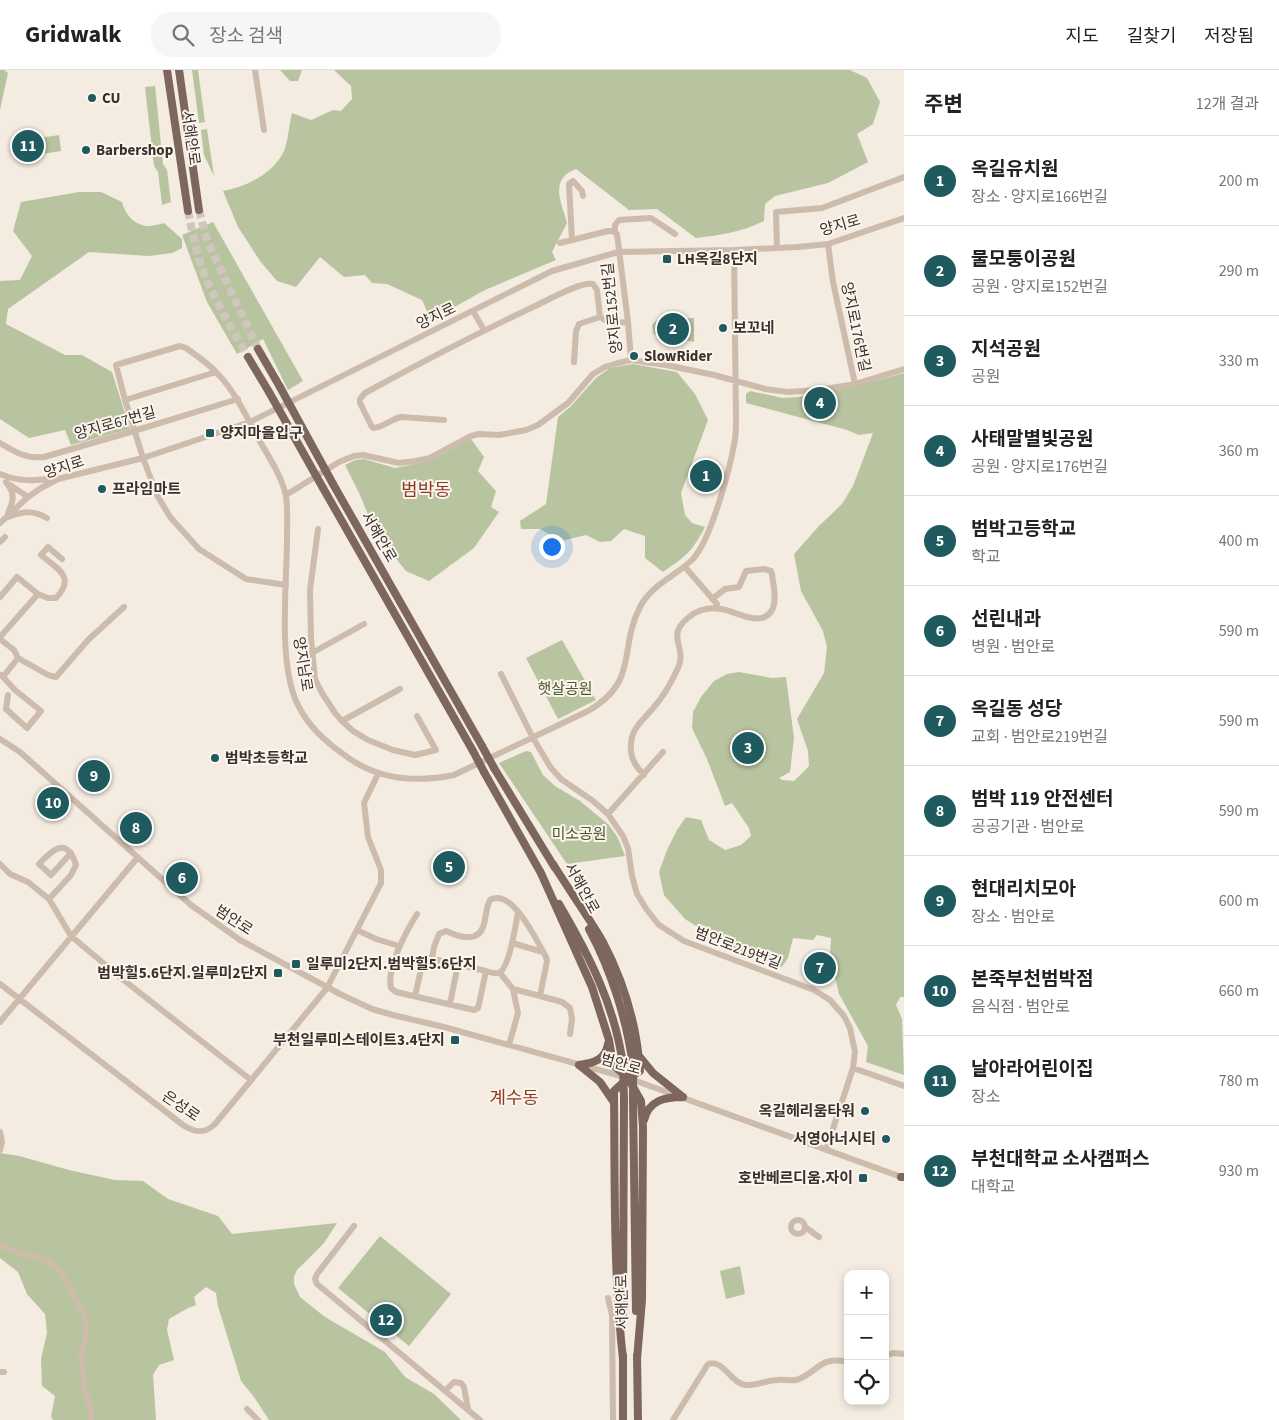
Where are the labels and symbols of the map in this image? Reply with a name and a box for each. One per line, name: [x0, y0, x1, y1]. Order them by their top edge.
place label: CU: [102, 88, 120, 109]
marker: CU: [86, 92, 98, 104]
street label: 서해안로: [176, 109, 205, 167]
pin: 11: [12, 127, 44, 165]
place label: Barbershop: [96, 140, 174, 161]
marker: Barbershop: [80, 144, 92, 156]
street label: 양지로: [817, 210, 863, 241]
place label: LH옥길8단지: [677, 249, 758, 270]
marker: LH옥길8단지: [661, 253, 673, 265]
street label: 양지로152번길: [597, 261, 628, 354]
street label: 양지로176번길: [836, 280, 875, 374]
street label: 양지로: [413, 298, 459, 335]
pin: 2: [657, 310, 689, 348]
place label: 보꼬네: [733, 318, 774, 339]
marker: 보꼬네: [717, 322, 729, 334]
place label: SlowRider: [644, 346, 712, 367]
marker: SlowRider: [628, 350, 640, 362]
pin: 4: [804, 384, 836, 422]
street label: 양지로67번길: [72, 402, 158, 445]
place label: 양지마을입구: [220, 423, 303, 444]
marker: 양지마을입구: [204, 427, 216, 439]
street label: 양지로: [41, 451, 87, 484]
pin: 1: [690, 457, 722, 495]
district label: 범박동: [401, 478, 451, 503]
place label: 프라임마트: [112, 479, 181, 500]
marker: 프라임마트: [96, 483, 108, 495]
street label: 서해안로: [356, 508, 401, 566]
your location: [539, 534, 565, 560]
street label: 양지남로: [288, 635, 317, 693]
park label: 햇살공원: [537, 679, 593, 700]
pin: 3: [732, 729, 764, 767]
place label: 범박초등학교: [225, 748, 308, 769]
marker: 범박초등학교: [209, 752, 221, 764]
pin: 9: [78, 757, 110, 795]
pin: 10: [37, 784, 69, 822]
pin: 8: [120, 809, 152, 847]
park label: 미소공원: [551, 824, 607, 845]
pin: 5: [433, 848, 465, 886]
pin: 6: [166, 859, 198, 897]
street label: 서해안로: [559, 859, 604, 917]
street label: 범안로: [211, 900, 257, 941]
street label: 범안로219번길: [691, 922, 784, 975]
pin: 7: [804, 949, 836, 987]
place label: 일루미2단지.범박힐5.6단지: [306, 954, 477, 975]
marker: 일루미2단지.범박힐5.6단지: [290, 958, 302, 970]
place label: 범박힐5.6단지.일루미2단지: [97, 963, 268, 984]
marker: 범박힐5.6단지.일루미2단지: [272, 967, 284, 979]
place label: 부천일루미스테이트3.4단지: [273, 1030, 445, 1051]
marker: 부천일루미스테이트3.4단지: [449, 1034, 461, 1046]
street label: 범안로: [598, 1049, 644, 1080]
street label: 은성로: [158, 1086, 204, 1127]
district label: 계수동: [489, 1086, 539, 1111]
place label: 옥길헤리움타워: [758, 1101, 855, 1122]
marker: 옥길헤리움타워: [859, 1105, 871, 1117]
place label: 서영아너시티: [793, 1129, 876, 1150]
marker: 서영아너시티: [880, 1133, 892, 1145]
place label: 호반베르디움.자이: [738, 1168, 853, 1189]
marker: 호반베르디움.자이: [857, 1172, 869, 1184]
street label: 서해안로: [612, 1274, 633, 1330]
pin: 12: [370, 1301, 402, 1339]

